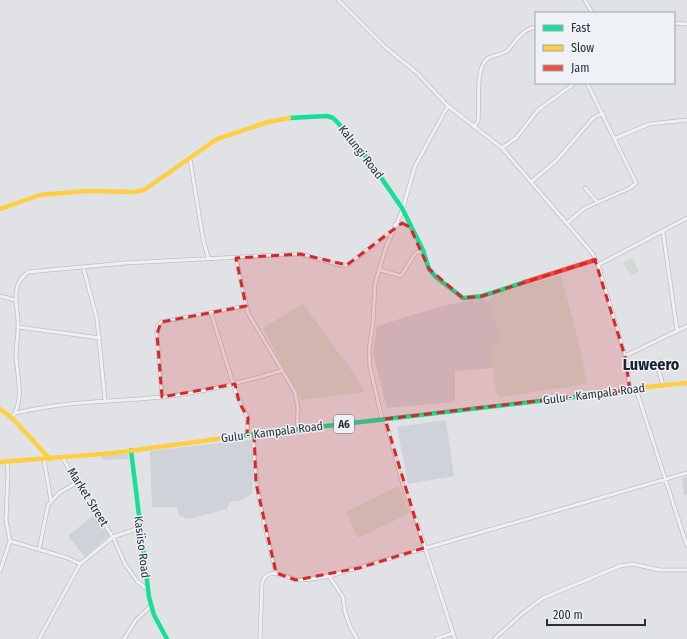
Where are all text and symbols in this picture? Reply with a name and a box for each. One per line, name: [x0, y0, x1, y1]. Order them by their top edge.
legend: [535, 12, 675, 84]
text: Fast: [571, 21, 590, 35]
text: Slow: [571, 41, 594, 55]
text: Jam: [571, 61, 589, 75]
street label: Kalungi Road: [336, 122, 386, 182]
district label: Luweero: [623, 355, 680, 374]
street label: Gulu - Kampala Road: [542, 381, 646, 407]
road number: A6: [334, 415, 354, 433]
street label: Gulu - Kampala Road: [220, 419, 324, 445]
street label: Market Street: [65, 465, 112, 529]
street label: Kasiiso Road: [131, 515, 153, 579]
scale bar: [547, 601, 645, 627]
text: 200 m: [553, 608, 583, 622]

